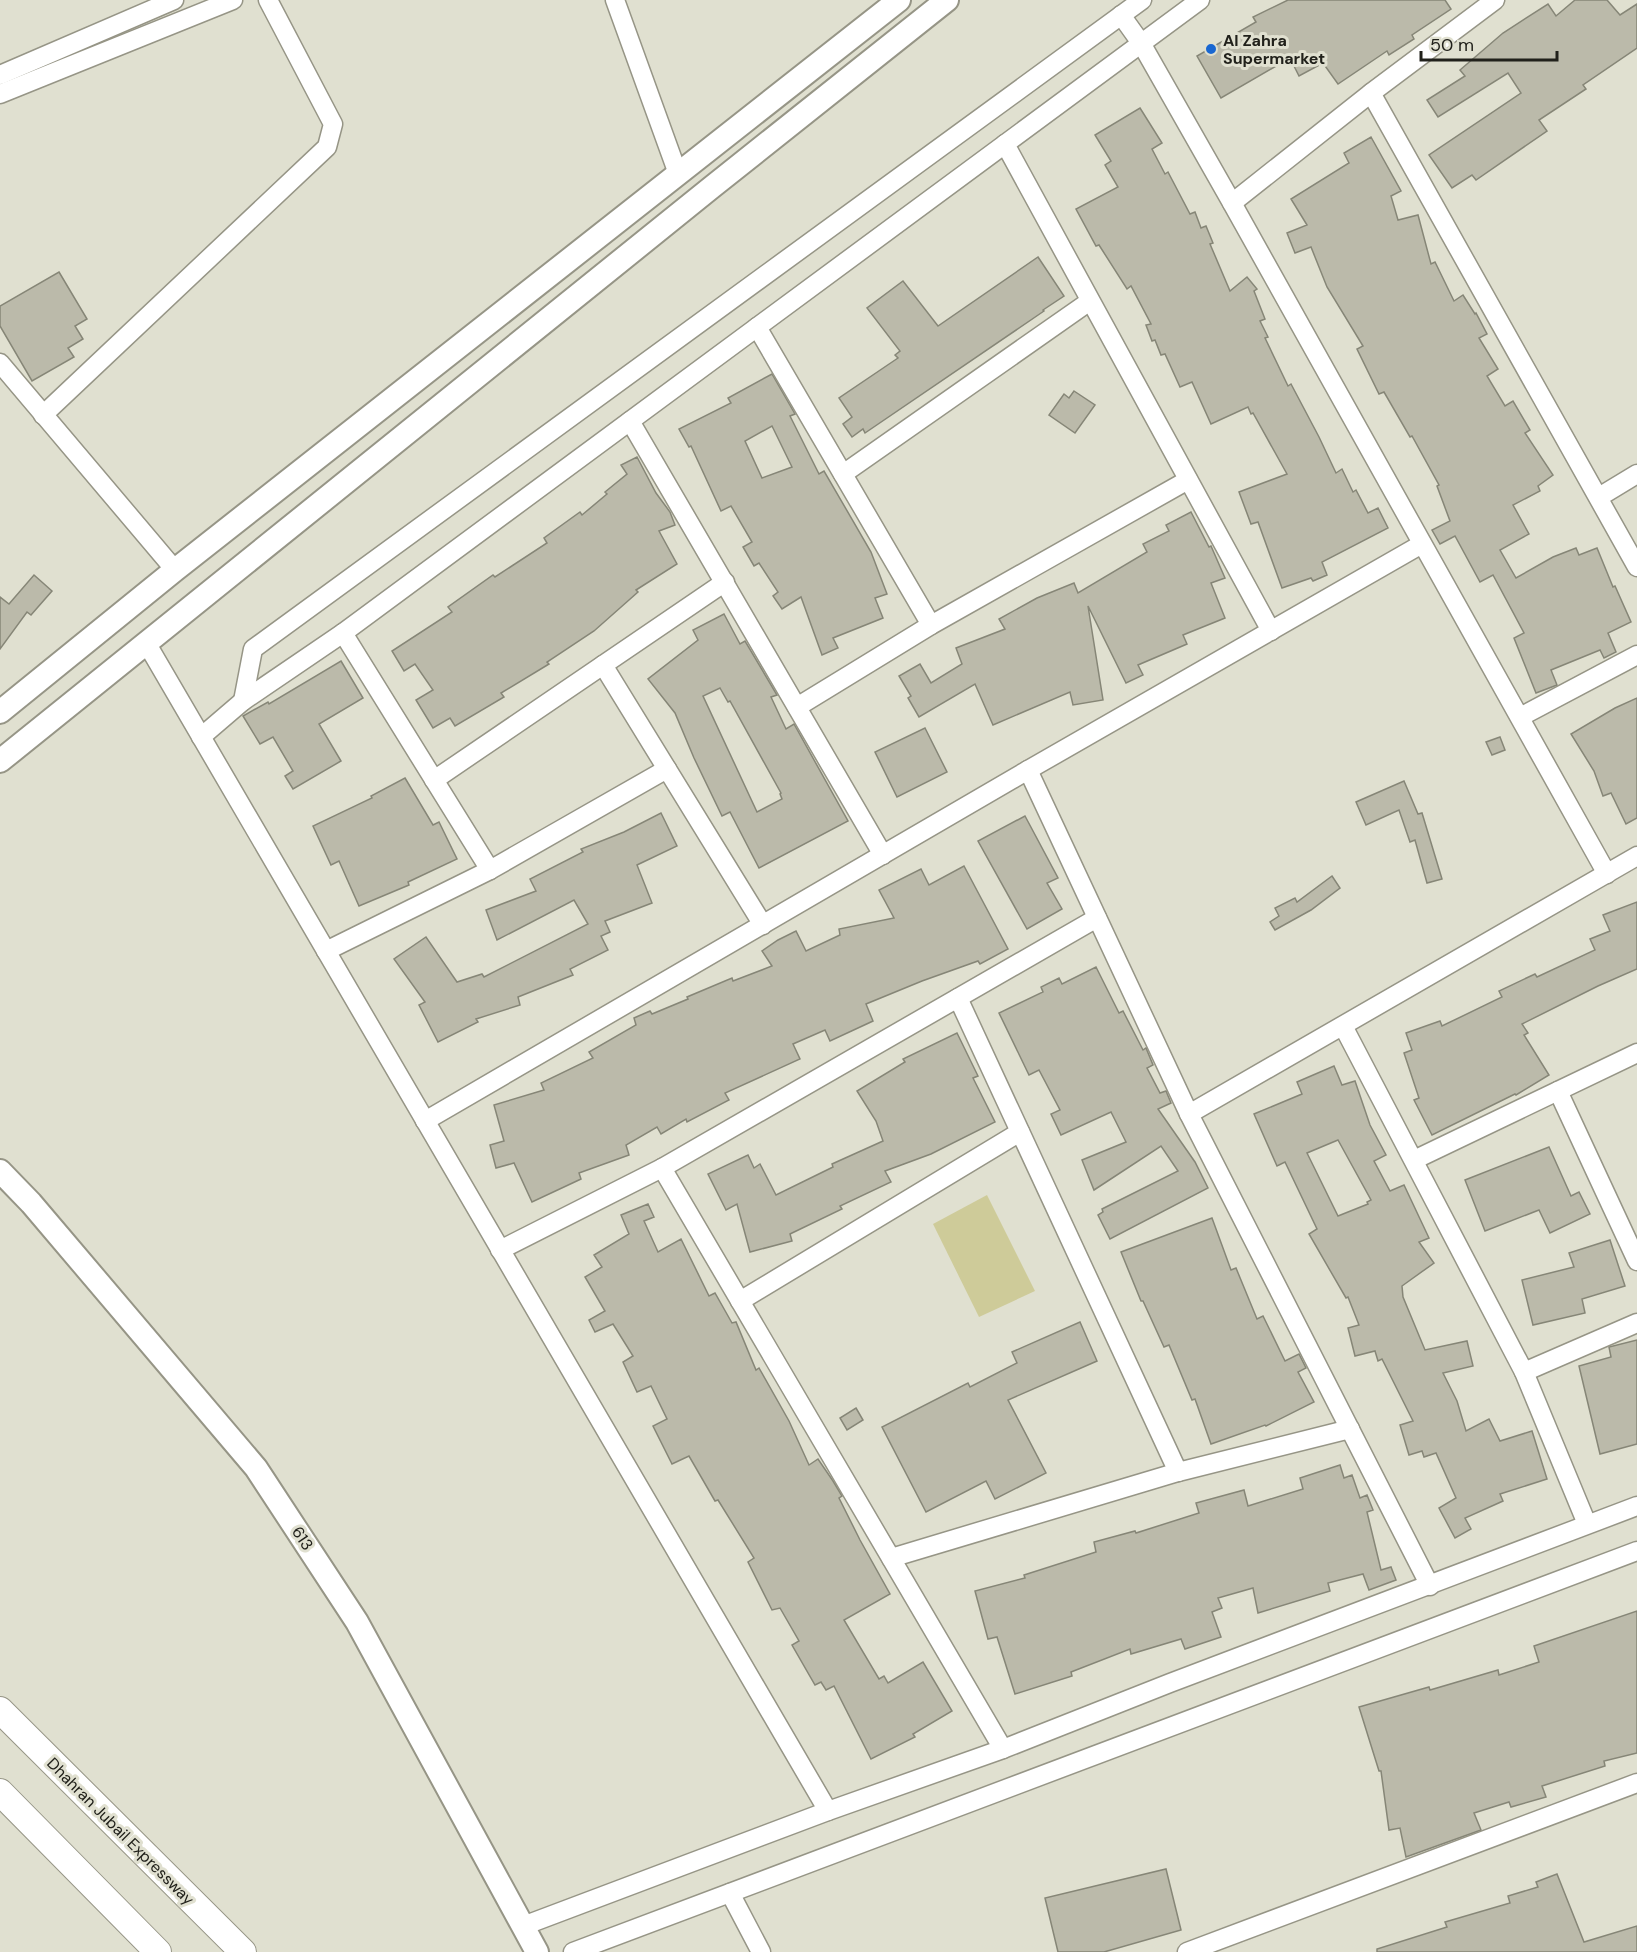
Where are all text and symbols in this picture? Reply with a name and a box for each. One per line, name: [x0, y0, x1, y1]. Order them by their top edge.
scale bar: [1421, 24, 1558, 62]
place label: Al Zahra Supermarket: [1223, 30, 1325, 69]
text: 50 m: [1430, 33, 1474, 57]
marker: Al Zahra Supermarket: [1204, 42, 1218, 56]
street label: 613: [287, 1522, 318, 1554]
street label: Dhahran Jubail Expressway: [42, 1753, 199, 1910]

